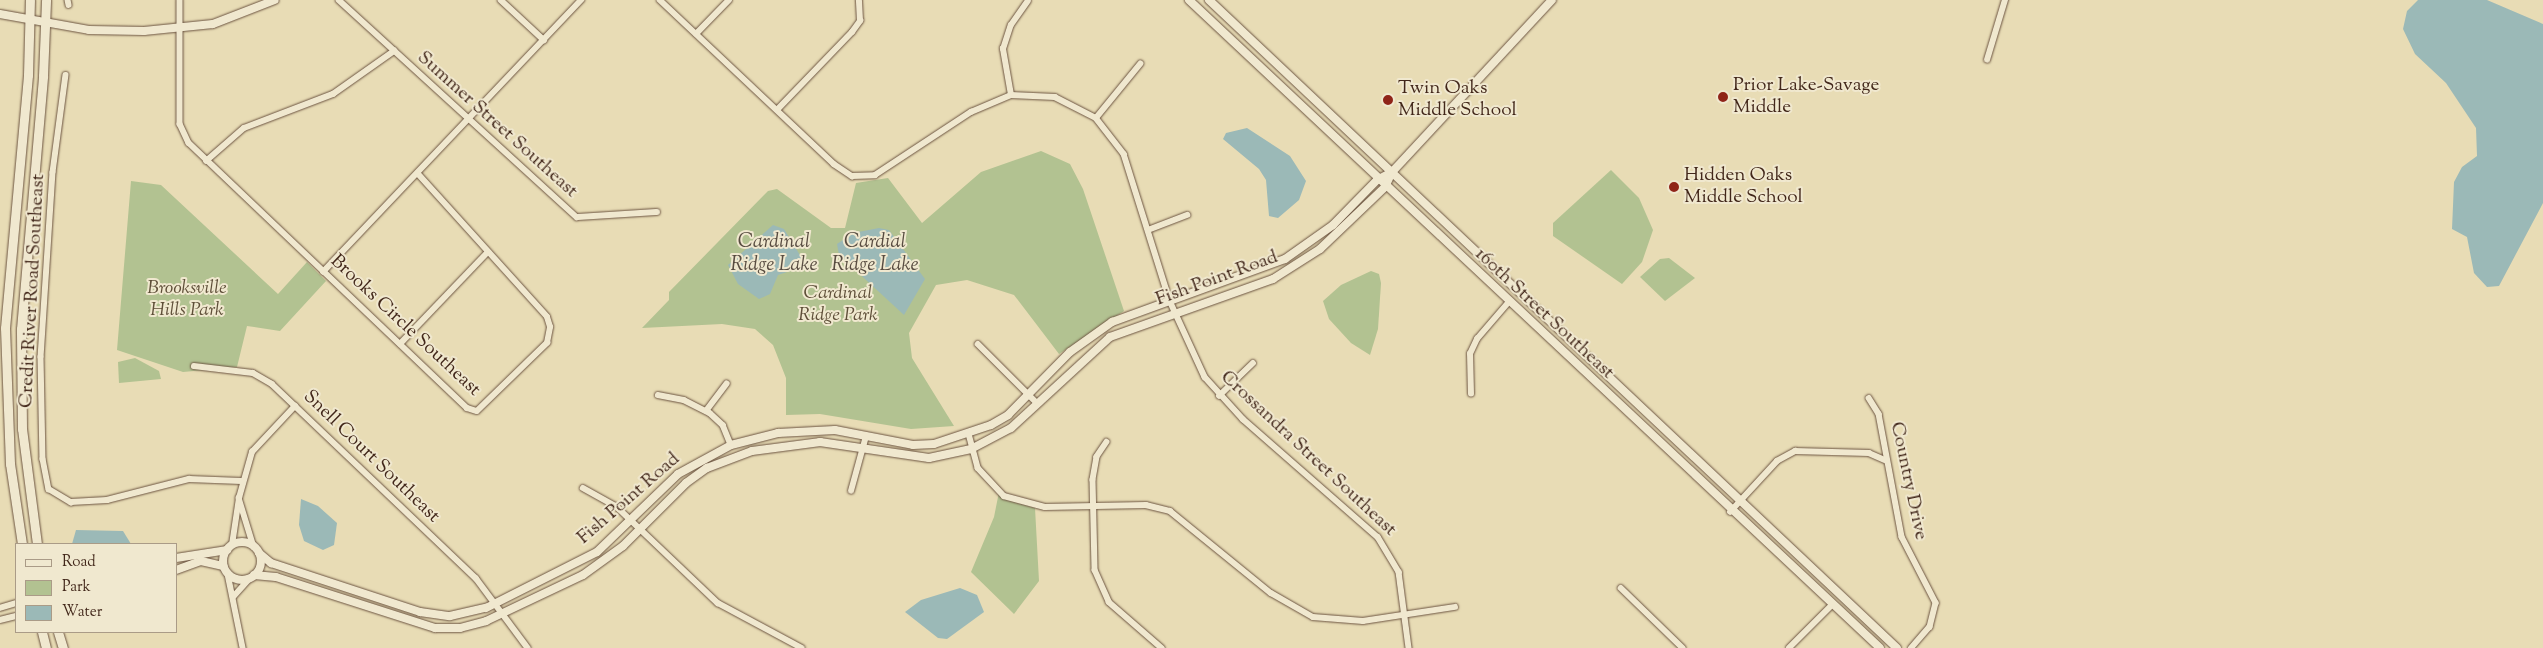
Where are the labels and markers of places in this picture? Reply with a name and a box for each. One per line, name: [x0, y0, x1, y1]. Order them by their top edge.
place label: Prior Lake-Savage Middle: [1733, 75, 1879, 119]
place label: Twin Oaks Middle School: [1398, 78, 1517, 122]
marker: Prior Lake-Savage Middle: [1717, 91, 1729, 103]
marker: Twin Oaks Middle School: [1382, 94, 1394, 106]
place label: Hidden Oaks Middle School: [1684, 165, 1803, 209]
marker: Hidden Oaks Middle School: [1668, 181, 1680, 193]

